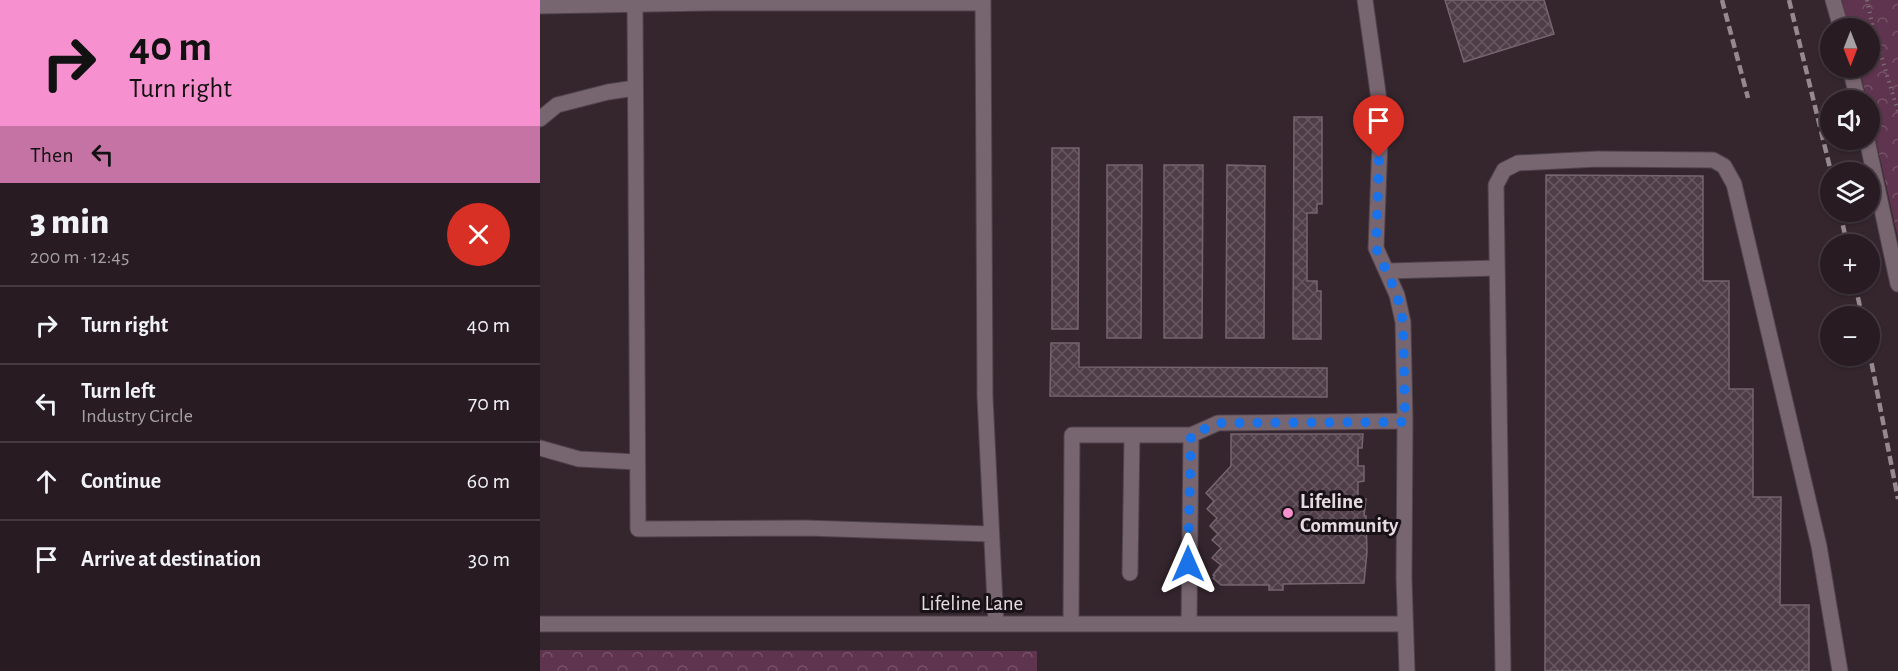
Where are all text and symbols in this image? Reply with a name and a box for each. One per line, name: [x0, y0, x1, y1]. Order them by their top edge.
north arrow: [1820, 18, 1880, 78]
map controls: [1820, 18, 1880, 366]
icon: right: [30, 24, 108, 102]
text: 40 m: [129, 26, 212, 68]
text: Turn right: [129, 75, 232, 102]
button: sound: [1820, 90, 1880, 150]
pin: [1353, 95, 1404, 157]
icon: arrive: [1362, 104, 1395, 137]
icon: left: [86, 138, 119, 171]
text: Then: [30, 144, 74, 166]
button: layers: [1820, 162, 1880, 222]
button: close: [447, 203, 510, 266]
text: 3 min: [30, 204, 109, 240]
button: +: [1820, 234, 1880, 294]
text: 200 m · 12:45: [30, 247, 129, 267]
button: −: [1820, 306, 1880, 366]
icon: right: [30, 309, 63, 342]
text: Turn right: [81, 314, 168, 336]
text: 40 m: [467, 314, 510, 336]
text: Turn left: [81, 380, 155, 402]
icon: left: [30, 387, 63, 420]
text: 70 m: [468, 392, 510, 414]
text: Industry Circle: [81, 406, 193, 426]
icon: ahead: [30, 465, 63, 498]
text: Continue: [81, 470, 161, 492]
text: 60 m: [467, 470, 510, 492]
place label: Lifeline Community: [1300, 491, 1399, 536]
marker: Lifeline Community: [1281, 506, 1295, 520]
position arrow: [1156, 532, 1220, 596]
icon: arrive: [30, 543, 63, 576]
text: Arrive at destination: [81, 548, 261, 570]
text: 30 m: [468, 548, 510, 570]
street label: Lifeline Lane: [921, 593, 1023, 614]

